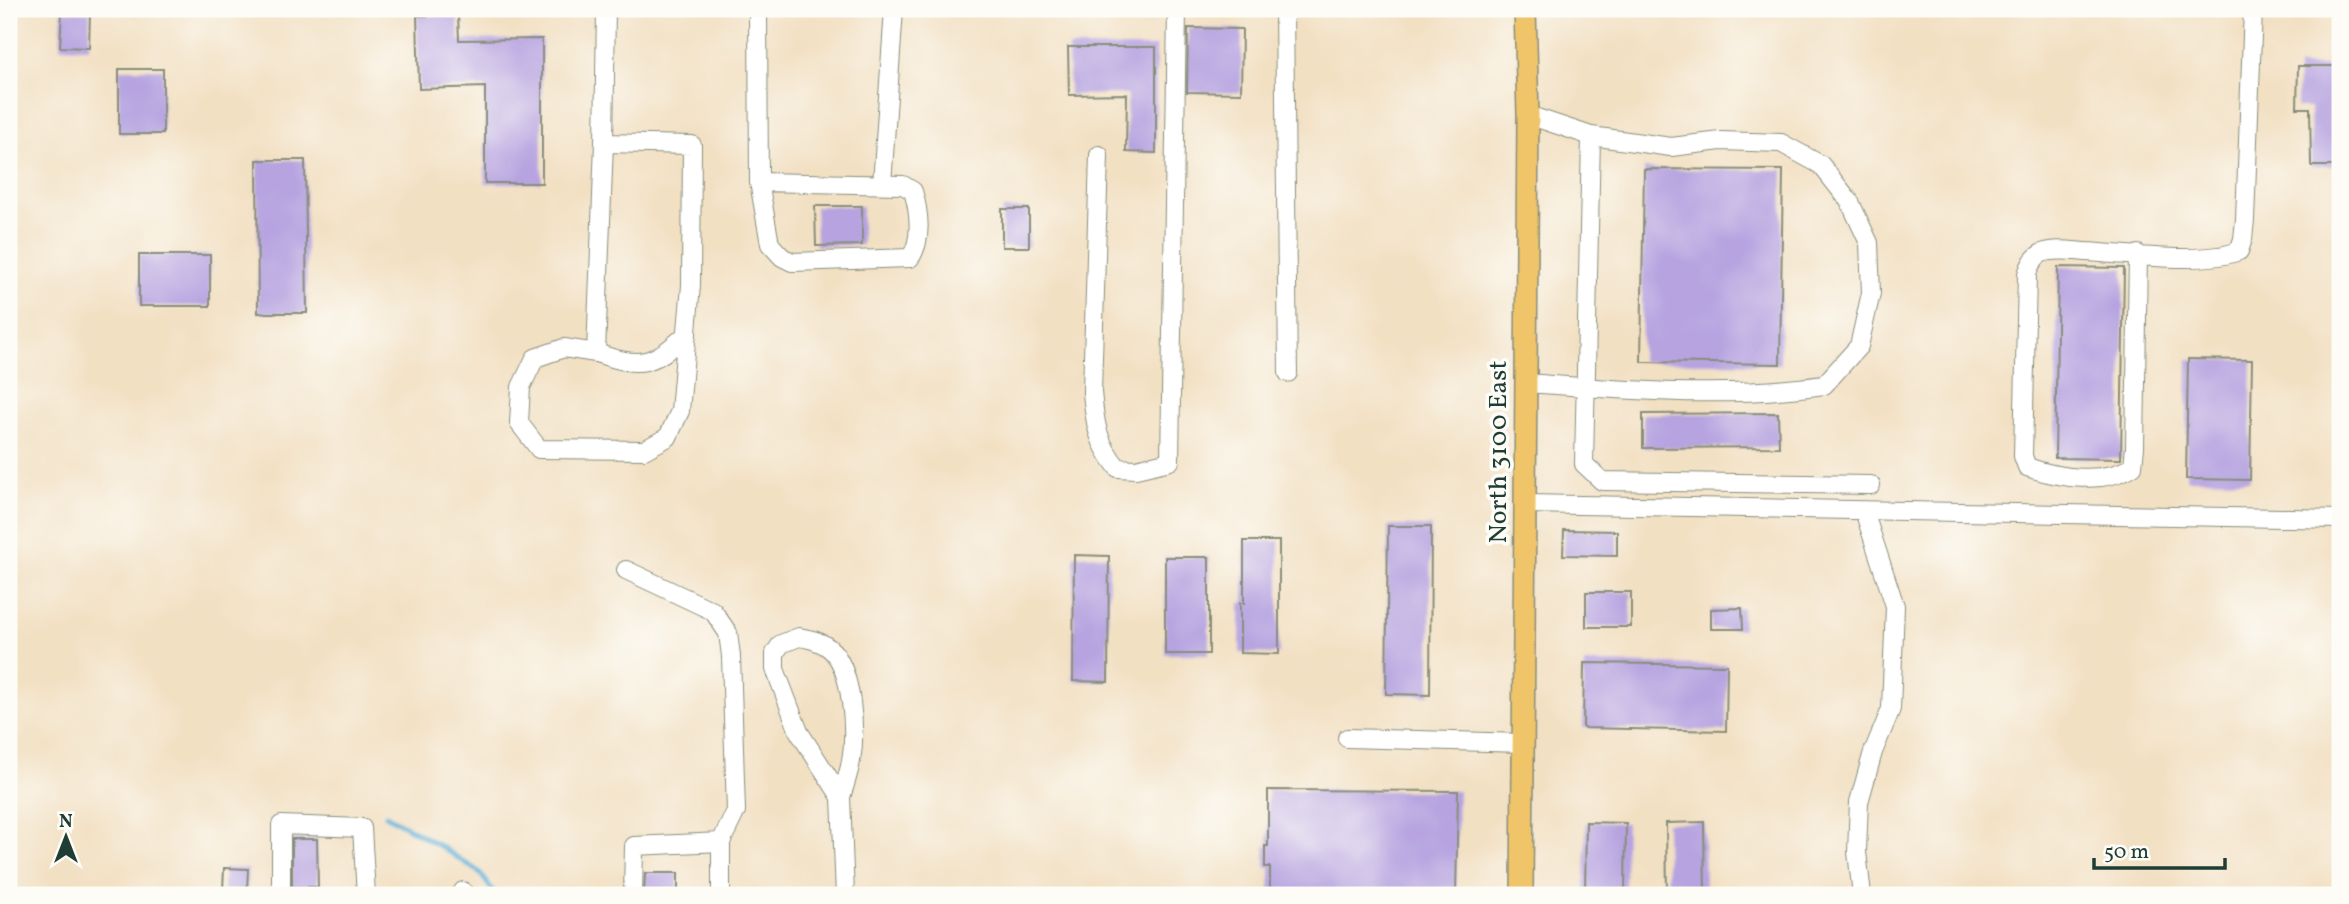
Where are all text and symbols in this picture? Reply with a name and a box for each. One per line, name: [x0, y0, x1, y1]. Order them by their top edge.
street label: North 3100 East: [1481, 360, 1517, 544]
north arrow: [32, 802, 102, 872]
text: N: [59, 809, 73, 835]
scale bar: [2094, 827, 2225, 871]
text: 50 m: [2104, 838, 2149, 867]

